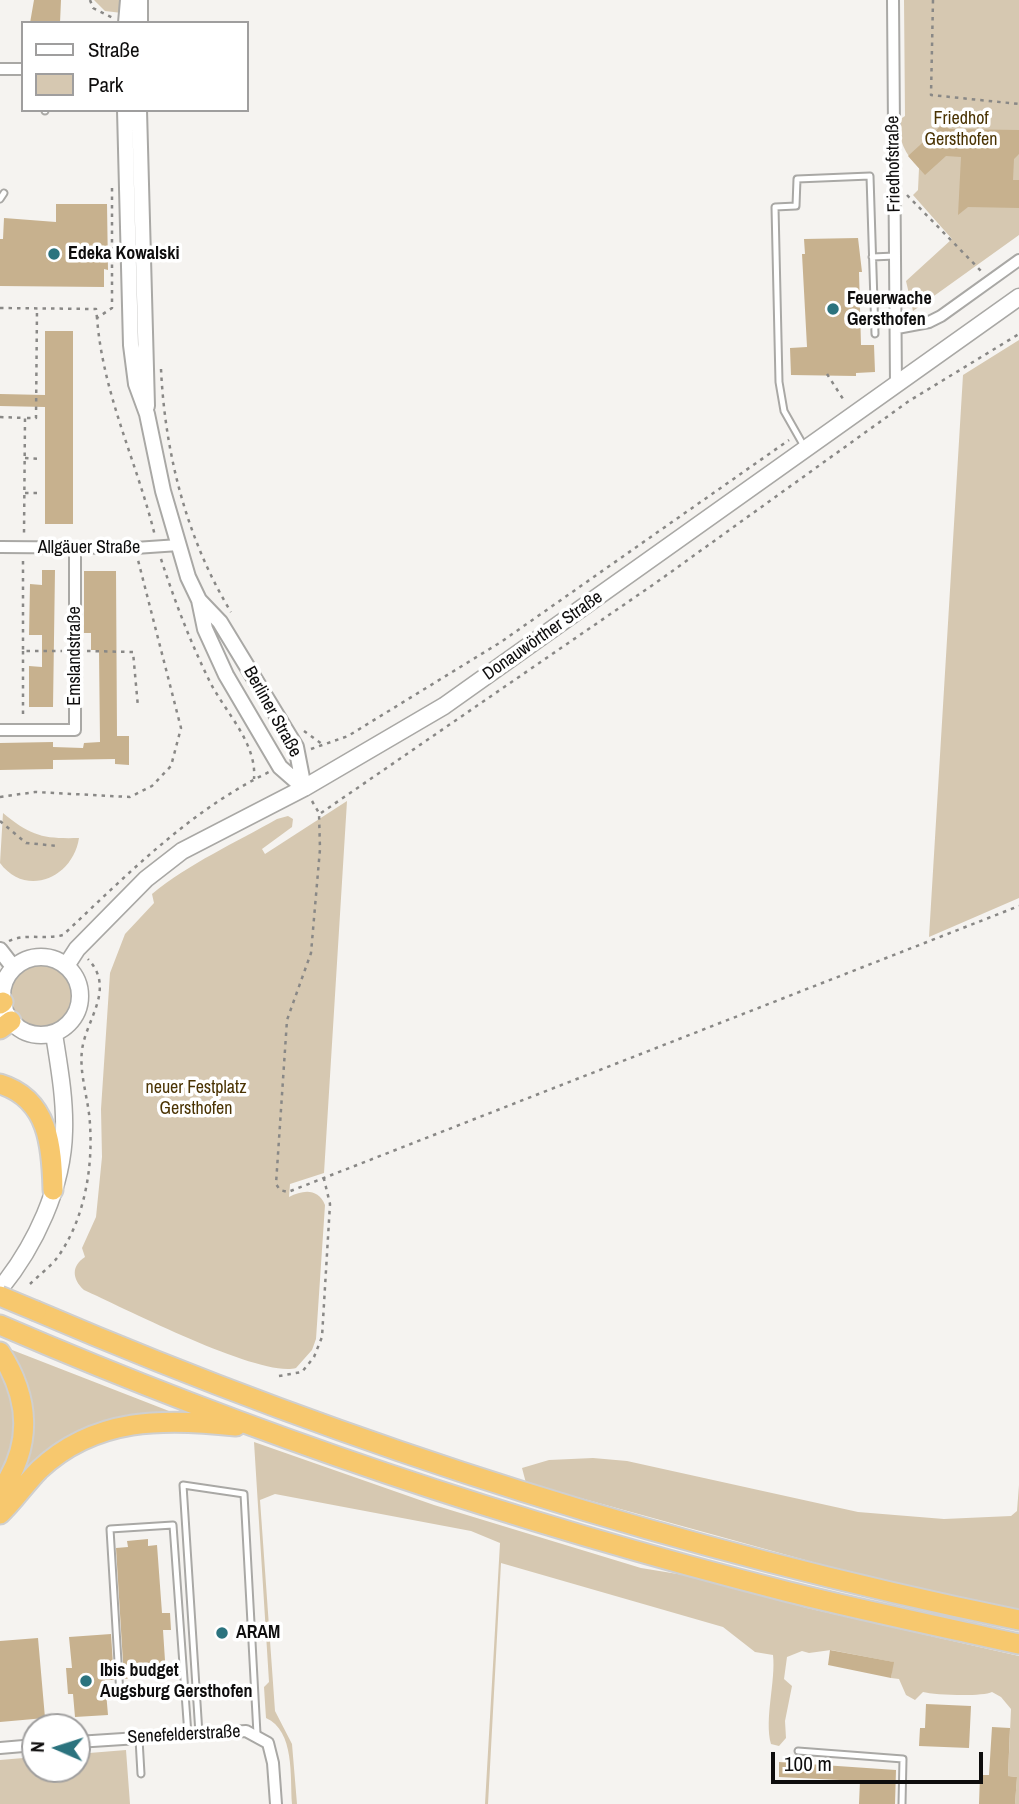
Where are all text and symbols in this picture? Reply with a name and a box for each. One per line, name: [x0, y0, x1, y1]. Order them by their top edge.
legend: [21, 21, 248, 112]
text: Straße: [88, 35, 140, 64]
text: Park: [88, 70, 123, 99]
park label: Friedhof Gersthofen: [924, 108, 998, 150]
street label: Friedhofstraße: [882, 115, 906, 213]
place label: Edeka Kowalski: [68, 243, 180, 265]
marker: Edeka Kowalski: [46, 246, 62, 262]
place label: Feuerwache Gersthofen: [847, 288, 932, 330]
marker: Feuerwache Gersthofen: [825, 301, 841, 317]
street label: Allgäuer Straße: [38, 537, 140, 559]
street label: Donauwörther Straße: [479, 587, 607, 685]
street label: Emslandstraße: [64, 606, 86, 706]
street label: Berliner Straße: [238, 663, 306, 761]
park label: neuer Festplatz Gersthofen: [145, 1077, 247, 1120]
place label: ARAM: [236, 1622, 280, 1644]
marker: ARAM: [214, 1625, 230, 1641]
place label: Ibis budget Augsburg Gersthofen: [100, 1660, 253, 1702]
marker: Ibis budget Augsburg Gersthofen: [78, 1673, 94, 1689]
north arrow: [21, 1713, 91, 1783]
street label: Senefelderstraße: [127, 1721, 241, 1749]
scale bar: [774, 1738, 986, 1782]
text: N: [24, 1741, 50, 1753]
text: 100 m: [784, 1749, 832, 1778]

